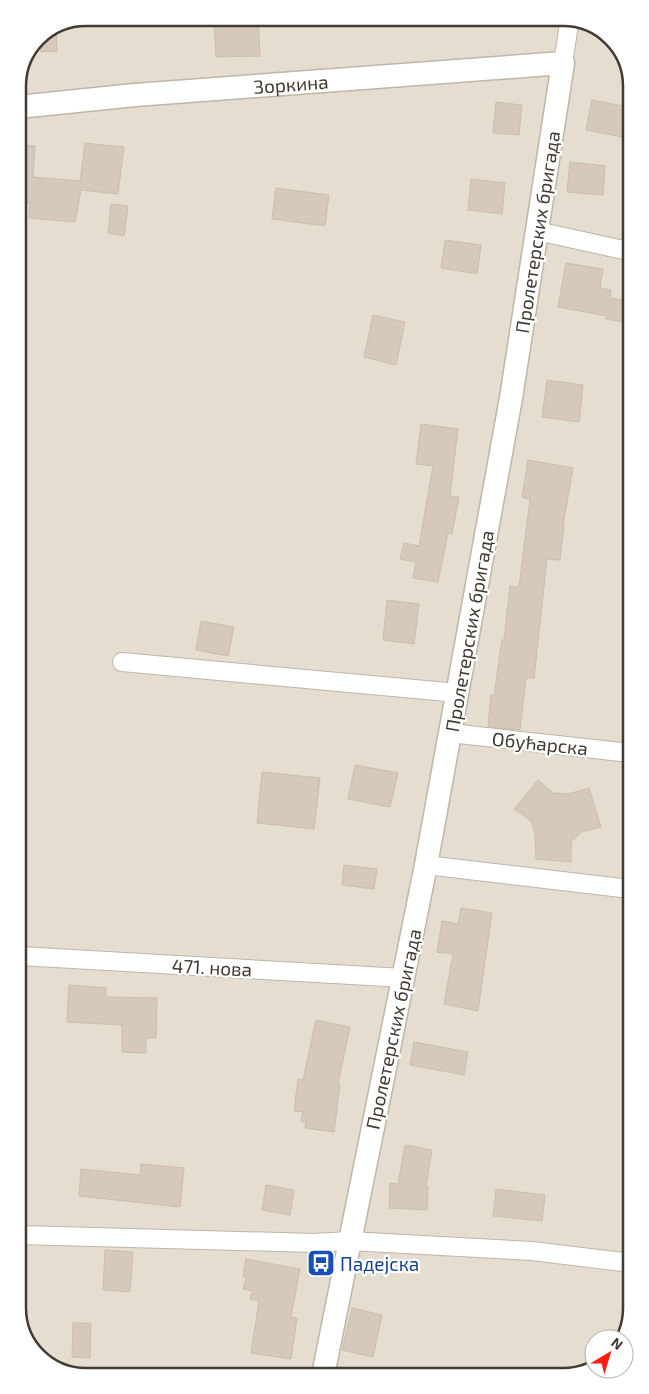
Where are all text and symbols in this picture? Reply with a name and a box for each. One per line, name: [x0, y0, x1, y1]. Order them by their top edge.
street label: Зоркина: [253, 69, 329, 98]
street label: Пролетерских бригада: [510, 129, 564, 335]
street label: Пролетерских бригада: [440, 528, 498, 734]
street label: Обућарска: [491, 727, 589, 760]
street label: Пролетерских бригада: [360, 927, 426, 1131]
street label: 471. нова: [171, 953, 253, 981]
bus stop icon: Падејска: [306, 1248, 336, 1278]
place label: Падејска: [340, 1252, 419, 1275]
north arrow: [584, 1329, 634, 1379]
text: N: [608, 1334, 627, 1353]

